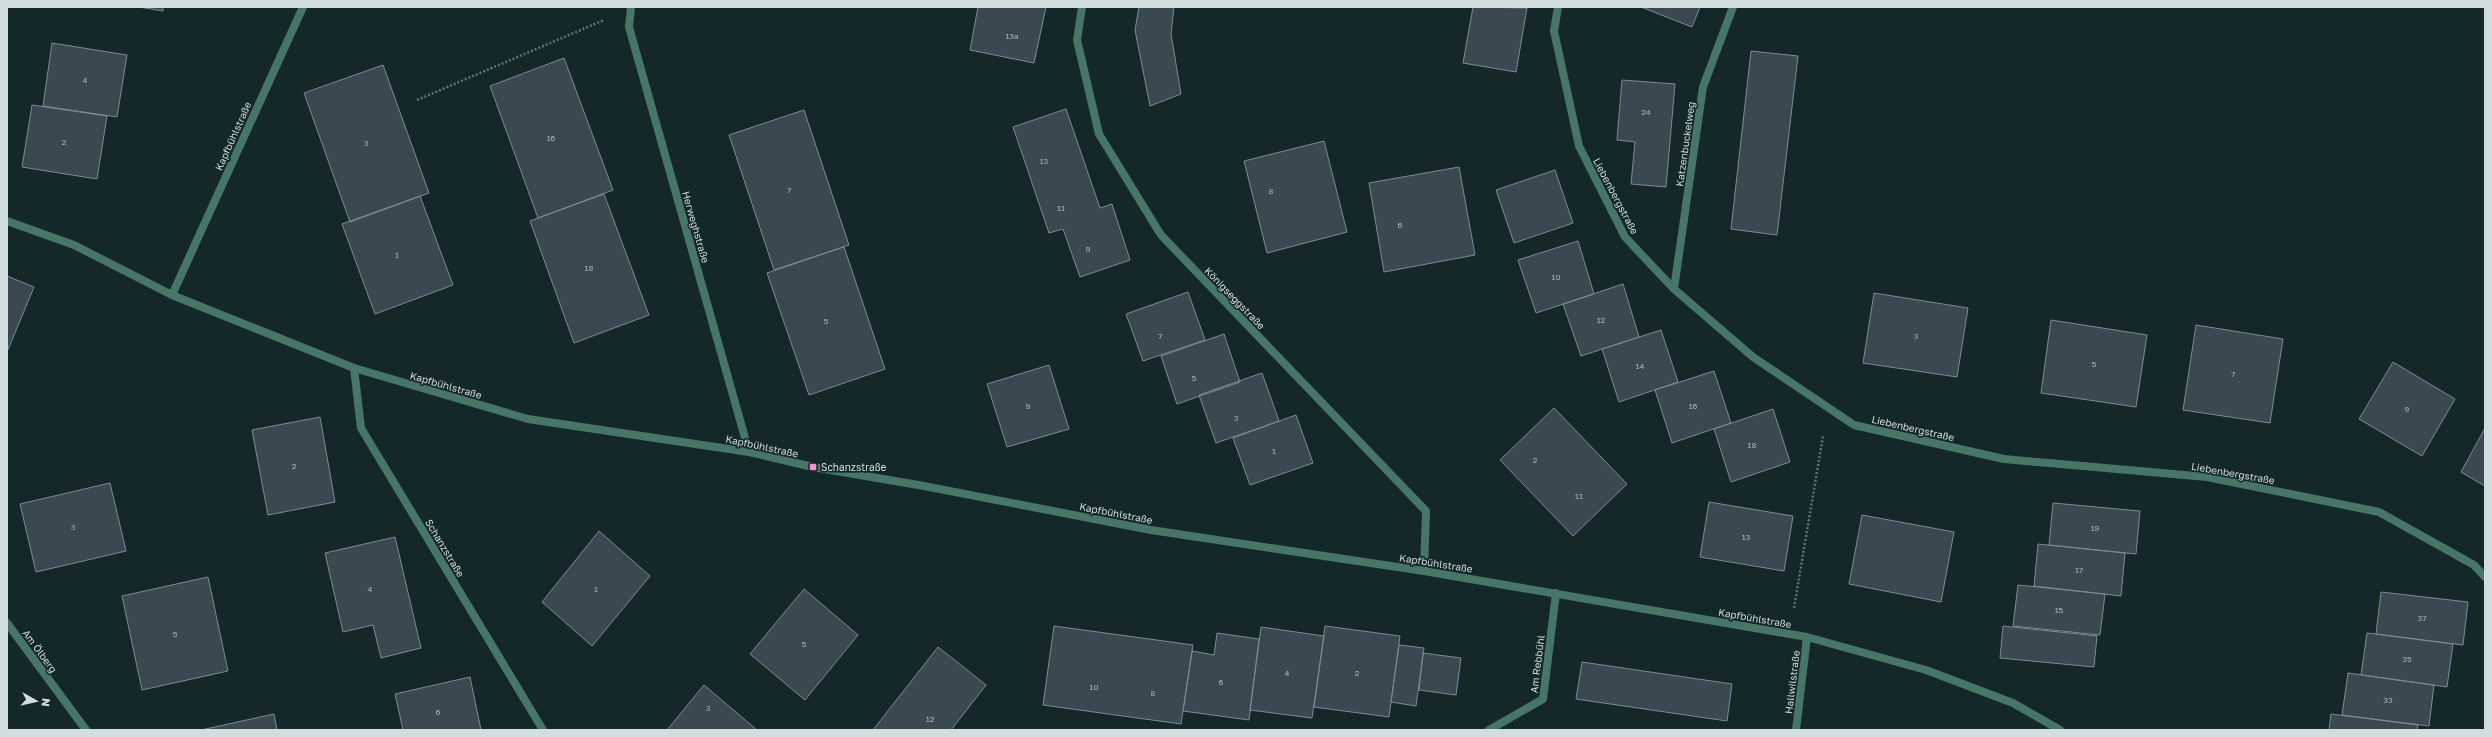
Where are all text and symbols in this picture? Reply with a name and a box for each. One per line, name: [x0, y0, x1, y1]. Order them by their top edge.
house number: 13a: [1005, 31, 1019, 41]
house number: 4: [83, 75, 88, 85]
street label: Kapfbühlstraße: [212, 100, 254, 172]
street label: Katzenbuckelweg: [1673, 101, 1697, 187]
house number: 24: [1641, 107, 1651, 117]
house number: 16: [547, 133, 556, 143]
house number: 2: [62, 137, 67, 147]
house number: 3: [364, 138, 369, 148]
house number: 13: [1040, 156, 1049, 166]
street label: Liebenbergstraße: [1591, 156, 1641, 236]
house number: 7: [787, 185, 791, 195]
house number: 8: [1269, 186, 1274, 196]
street label: Herweghstraße: [680, 190, 712, 264]
house number: 11: [1057, 203, 1065, 213]
house number: 6: [1398, 220, 1403, 230]
house number: 9: [1086, 244, 1091, 254]
house number: 1: [395, 250, 399, 260]
house number: 18: [585, 263, 593, 273]
street label: Königseggstraße: [1202, 265, 1268, 332]
house number: 10: [1552, 272, 1560, 282]
house number: 12: [1597, 315, 1606, 325]
house number: 5: [824, 316, 829, 326]
house number: 7: [1158, 331, 1162, 341]
house number: 3: [1914, 331, 1919, 341]
house number: 5: [2092, 359, 2097, 369]
house number: 14: [1636, 361, 1644, 371]
street label: Kapfbühlstraße: [409, 369, 483, 401]
house number: 7: [2231, 369, 2235, 379]
house number: 5: [1192, 373, 1197, 383]
house number: 9: [1026, 401, 1031, 411]
house number: 16: [1689, 401, 1698, 411]
house number: 9: [2405, 404, 2410, 414]
house number: 3: [1234, 413, 1239, 423]
street label: Liebenbergstraße: [1870, 413, 1956, 443]
street label: Kapfbühlstraße: [725, 432, 800, 460]
house number: 18: [1748, 440, 1756, 450]
house number: 1: [1272, 446, 1276, 456]
house number: 2: [1533, 455, 1538, 465]
street label: Liebenbergstraße: [2190, 460, 2276, 486]
house number: 2: [292, 461, 297, 471]
place label: Schanzstraße: [821, 461, 886, 473]
marker: Schanzstraße: [808, 462, 818, 472]
house number: 11: [1575, 491, 1583, 501]
street label: Kapfbühlstraße: [1079, 500, 1154, 526]
street label: Schanzstraße: [423, 517, 467, 579]
house number: 3: [71, 522, 76, 532]
house number: 19: [2091, 523, 2100, 533]
house number: 13: [1742, 532, 1751, 542]
street label: Kapfbühlstraße: [1398, 551, 1474, 575]
house number: 17: [2075, 565, 2083, 575]
house number: 4: [368, 584, 373, 594]
house number: 1: [594, 584, 598, 594]
house number: 15: [2055, 605, 2064, 615]
street label: Kapfbühlstraße: [1717, 606, 1793, 630]
house number: 37: [2418, 613, 2426, 623]
street label: Am Ölberg: [20, 626, 61, 675]
house number: 5: [173, 629, 178, 639]
street label: Am Rebbühl: [1527, 634, 1547, 694]
house number: 5: [802, 639, 807, 649]
street label: Hallwilstraße: [1782, 649, 1802, 714]
house number: 35: [2402, 654, 2412, 664]
house number: 4: [1285, 668, 1290, 678]
house number: 2: [1355, 668, 1360, 678]
house number: 6: [1219, 677, 1224, 687]
north arrow: [16, 681, 56, 721]
house number: 10: [1090, 682, 1098, 692]
house number: 8: [1151, 688, 1156, 698]
house number: 33: [2383, 695, 2393, 705]
text: N: [39, 697, 53, 708]
house number: 3: [706, 703, 711, 713]
house number: 6: [436, 707, 441, 717]
house number: 12: [926, 714, 935, 724]

